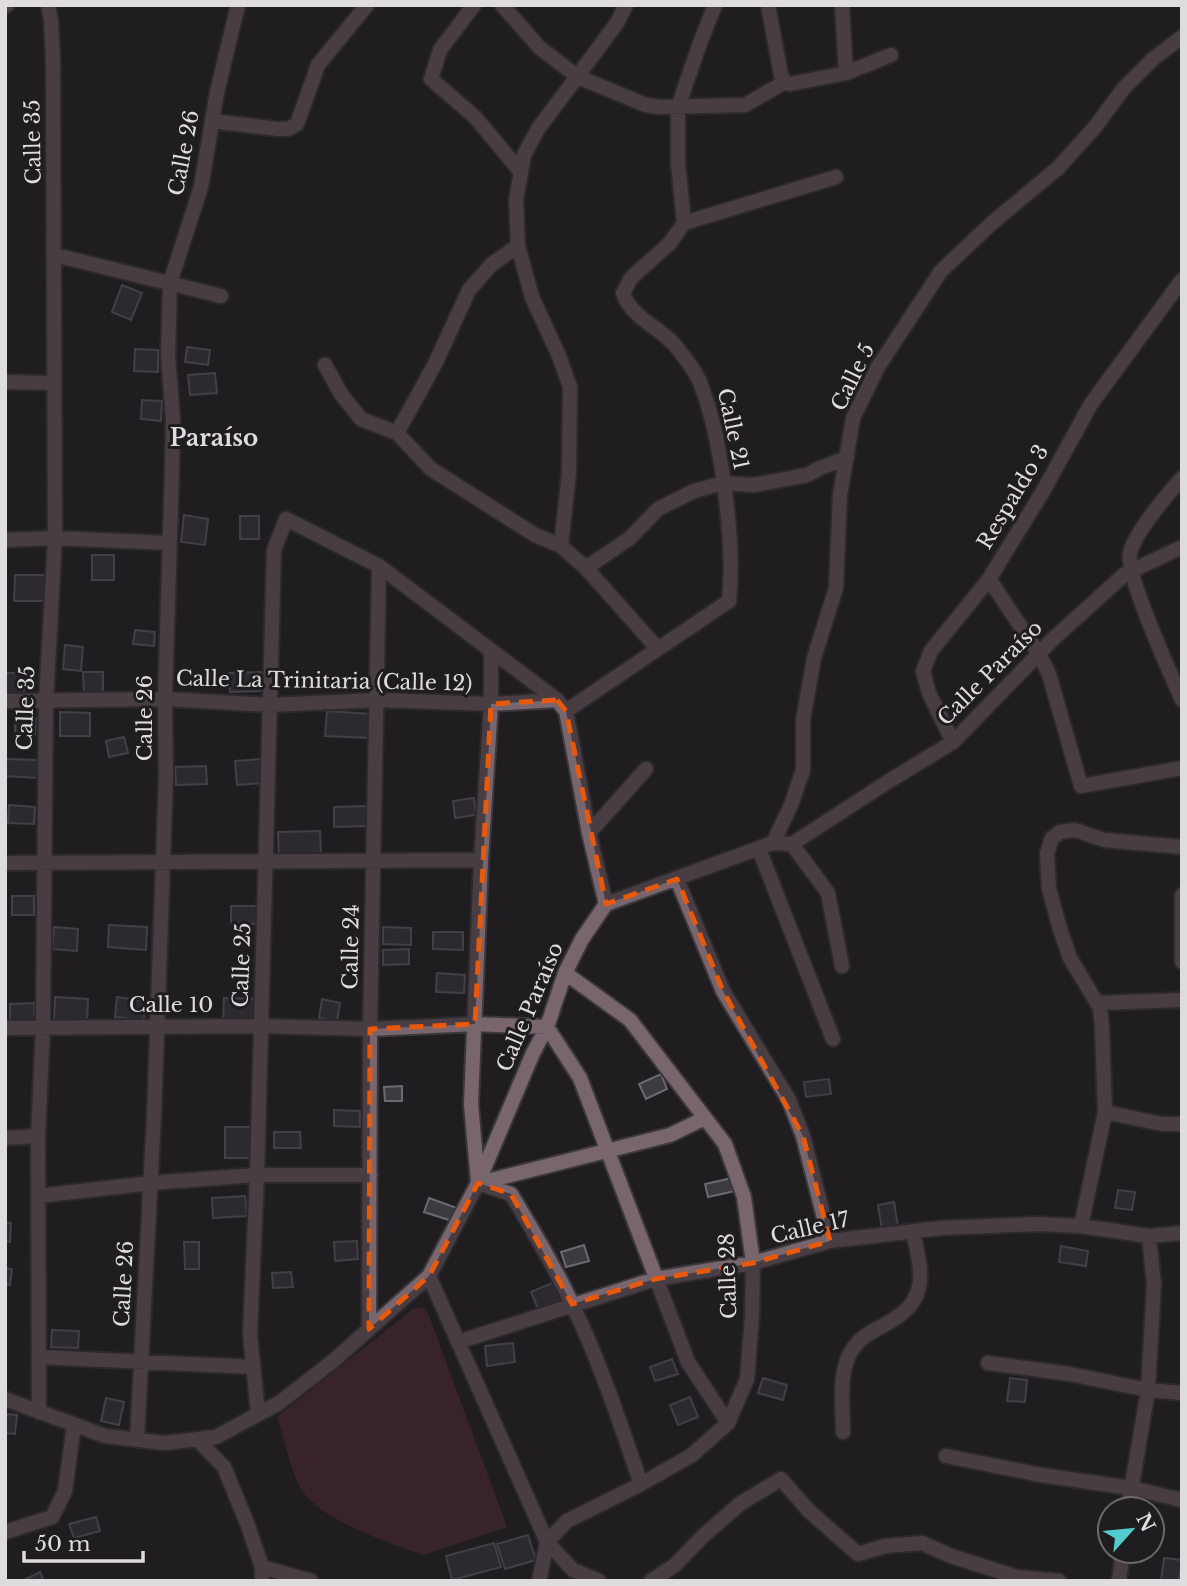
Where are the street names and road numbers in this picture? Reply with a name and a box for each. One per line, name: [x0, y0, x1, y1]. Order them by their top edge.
street label: Calle 35: [19, 99, 47, 185]
street label: Calle 26: [163, 108, 205, 198]
street label: Calle 5: [826, 339, 880, 415]
street label: Calle 21: [712, 386, 754, 472]
street label: Respaldo 3: [972, 440, 1054, 554]
street label: Calle Paraíso: [932, 615, 1048, 731]
street label: Calle 35: [12, 665, 40, 751]
street label: Calle La Trinitaria (Calle 12): [176, 665, 472, 697]
street label: Calle 26: [132, 675, 158, 761]
street label: Calle 24: [337, 904, 365, 990]
street label: Calle 25: [228, 922, 256, 1008]
street label: Calle Paraíso: [491, 938, 569, 1076]
street label: Calle 10: [129, 992, 213, 1018]
street label: Calle 17: [768, 1206, 852, 1250]
street label: Calle 28: [714, 1233, 742, 1319]
street label: Calle 26: [109, 1240, 139, 1328]

